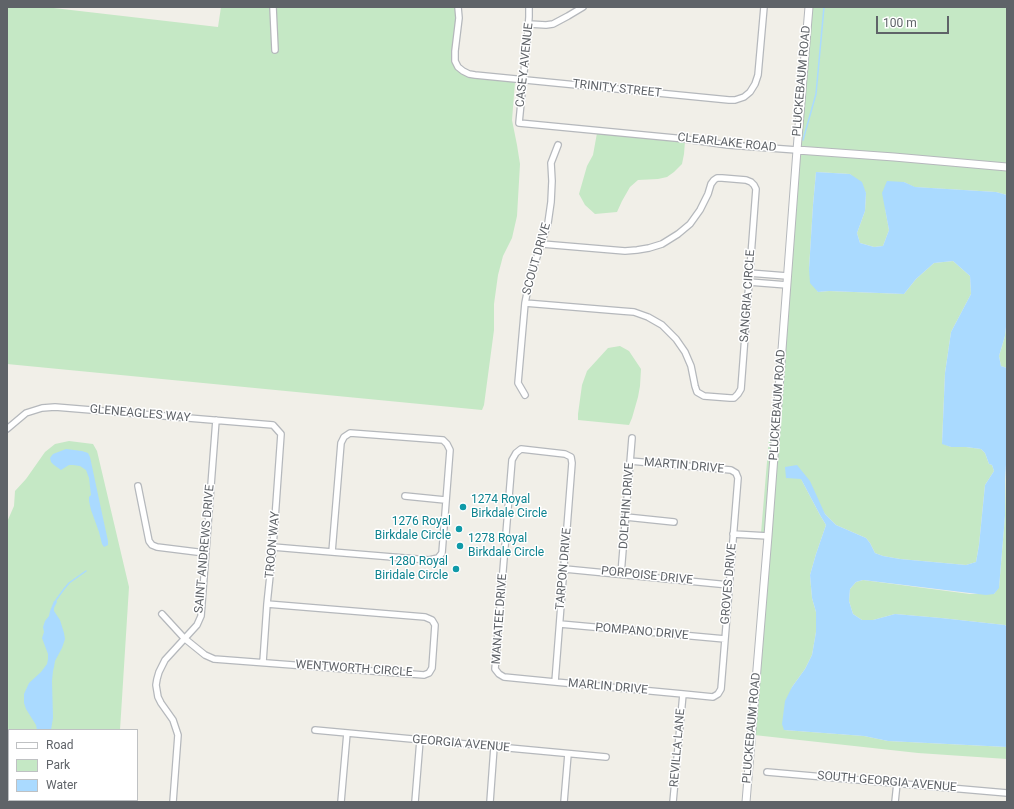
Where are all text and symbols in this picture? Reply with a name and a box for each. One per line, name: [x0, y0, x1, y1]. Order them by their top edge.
scale bar: [878, 8, 951, 34]
text: 100 m: [883, 16, 917, 30]
street label: CASEY AVENUE: [513, 22, 537, 108]
street label: PLUCKEBAUM ROAD: [790, 25, 814, 137]
street label: TRINITY STREET: [572, 77, 662, 101]
street label: CLEARLAKE ROAD: [677, 131, 777, 155]
street label: SCOUT DRIVE: [520, 221, 554, 297]
street label: SANGRIA CIRCLE: [738, 249, 758, 343]
street label: PLUCKEBAUM ROAD: [767, 349, 789, 461]
street label: GLENEAGLES WAY: [89, 402, 191, 426]
street label: MARTIN DRIVE: [643, 455, 725, 477]
street label: DOLPHIN DRIVE: [617, 462, 637, 550]
street label: SAINT ANDREWS DRIVE: [192, 484, 218, 614]
place label: 1274 Royal Birkdale Circle: [471, 493, 547, 521]
marker: 1274 Royal Birkdale Circle: [458, 502, 468, 512]
street label: TROON WAY: [263, 511, 283, 579]
place label: 1276 Royal Birkdale Circle: [375, 515, 451, 543]
marker: 1276 Royal Birkdale Circle: [454, 524, 464, 534]
street label: TARPON DRIVE: [553, 527, 575, 611]
place label: 1278 Royal Birkdale Circle: [468, 532, 544, 560]
marker: 1278 Royal Birkdale Circle: [455, 541, 465, 551]
street label: GROVES DRIVE: [718, 543, 740, 625]
place label: 1280 Royal Biridale Circle: [375, 555, 448, 583]
marker: 1280 Royal Biridale Circle: [451, 564, 461, 574]
street label: PORPOISE DRIVE: [600, 564, 694, 588]
street label: MANATEE DRIVE: [490, 573, 510, 665]
street label: POMPANO DRIVE: [595, 621, 689, 643]
street label: WENTWORTH CIRCLE: [295, 658, 413, 680]
street label: PLUCKEBAUM ROAD: [740, 672, 764, 784]
street label: MARLIN DRIVE: [567, 676, 649, 698]
street label: REVILLA LANE: [667, 708, 689, 788]
legend: [8, 729, 138, 801]
street label: GEORGIA AVENUE: [412, 733, 510, 755]
text: Road: [46, 738, 74, 752]
text: Park: [46, 758, 70, 772]
street label: SOUTH GEORGIA AVENUE: [817, 769, 957, 795]
text: Water: [46, 778, 77, 792]

